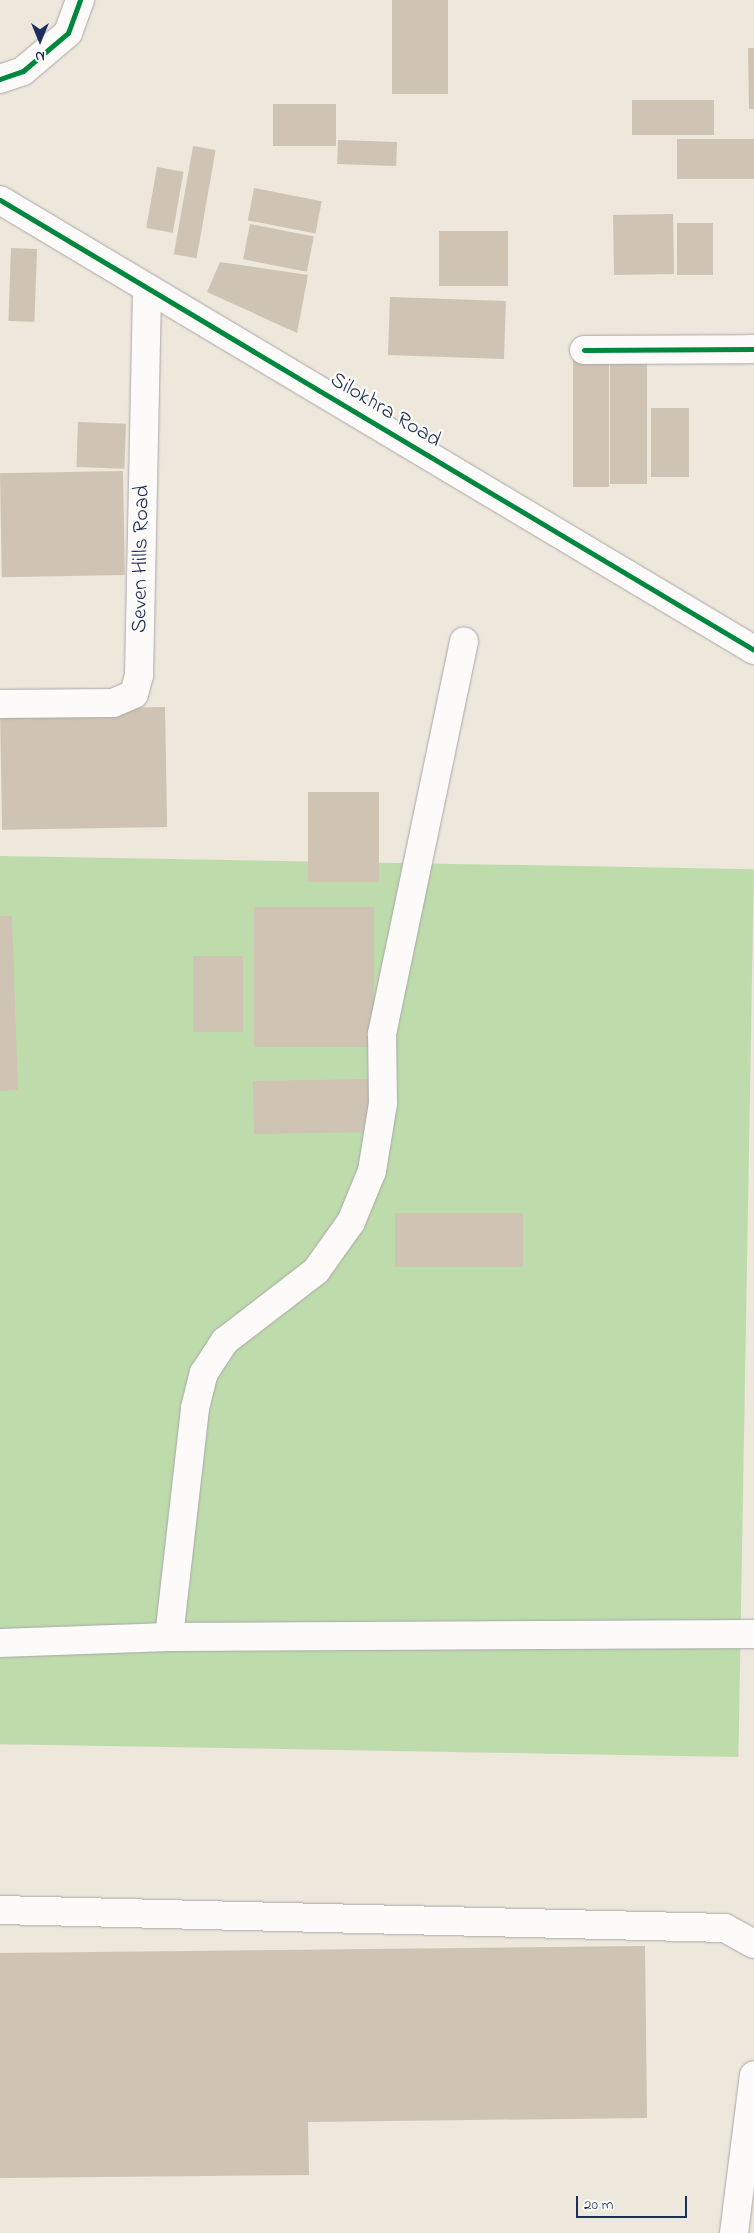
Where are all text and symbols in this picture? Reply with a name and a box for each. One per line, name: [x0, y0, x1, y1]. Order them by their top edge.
north arrow: [15, 15, 65, 65]
text: N: [35, 45, 45, 66]
street label: Silokhra Road: [325, 368, 445, 454]
street label: Seven Hills Road: [128, 485, 156, 633]
scale bar: [579, 2186, 690, 2218]
text: 20 m: [584, 2194, 613, 2216]

